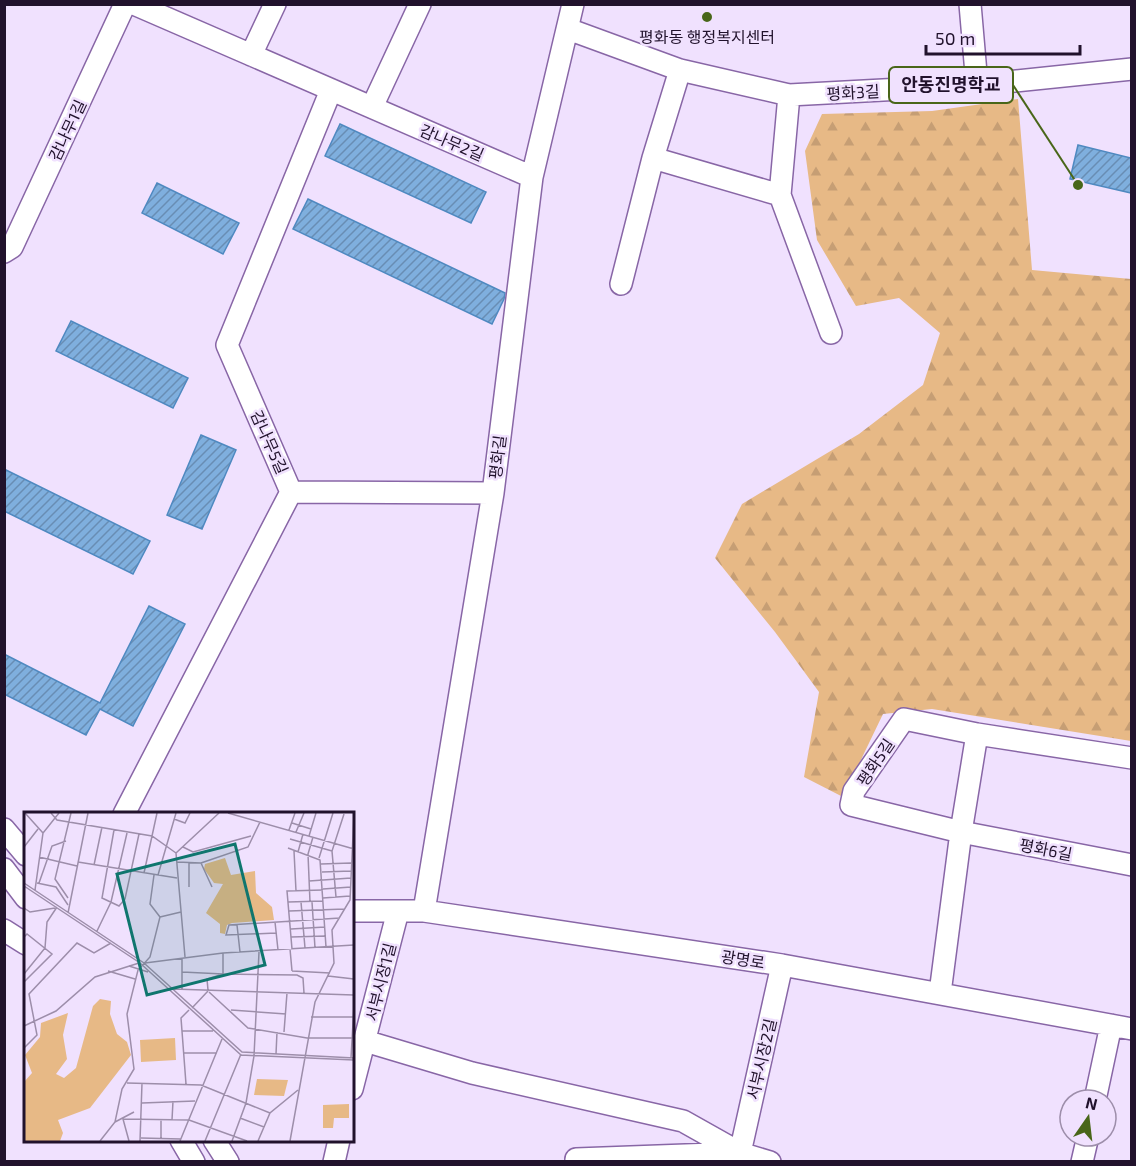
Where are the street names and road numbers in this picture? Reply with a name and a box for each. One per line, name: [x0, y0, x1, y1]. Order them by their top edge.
street label: 평화3길: [826, 81, 880, 103]
street label: 감나무1길: [45, 96, 89, 164]
street label: 감나무2길: [417, 120, 487, 164]
street label: 감나무5길: [248, 407, 292, 477]
street label: 평화길: [485, 434, 509, 480]
street label: 평화5길: [852, 735, 898, 789]
street label: 평화6길: [1018, 835, 1074, 863]
street label: 서부시장1길: [361, 941, 399, 1023]
street label: 광명로: [720, 946, 767, 972]
street label: 서부시장2길: [742, 1017, 780, 1101]

